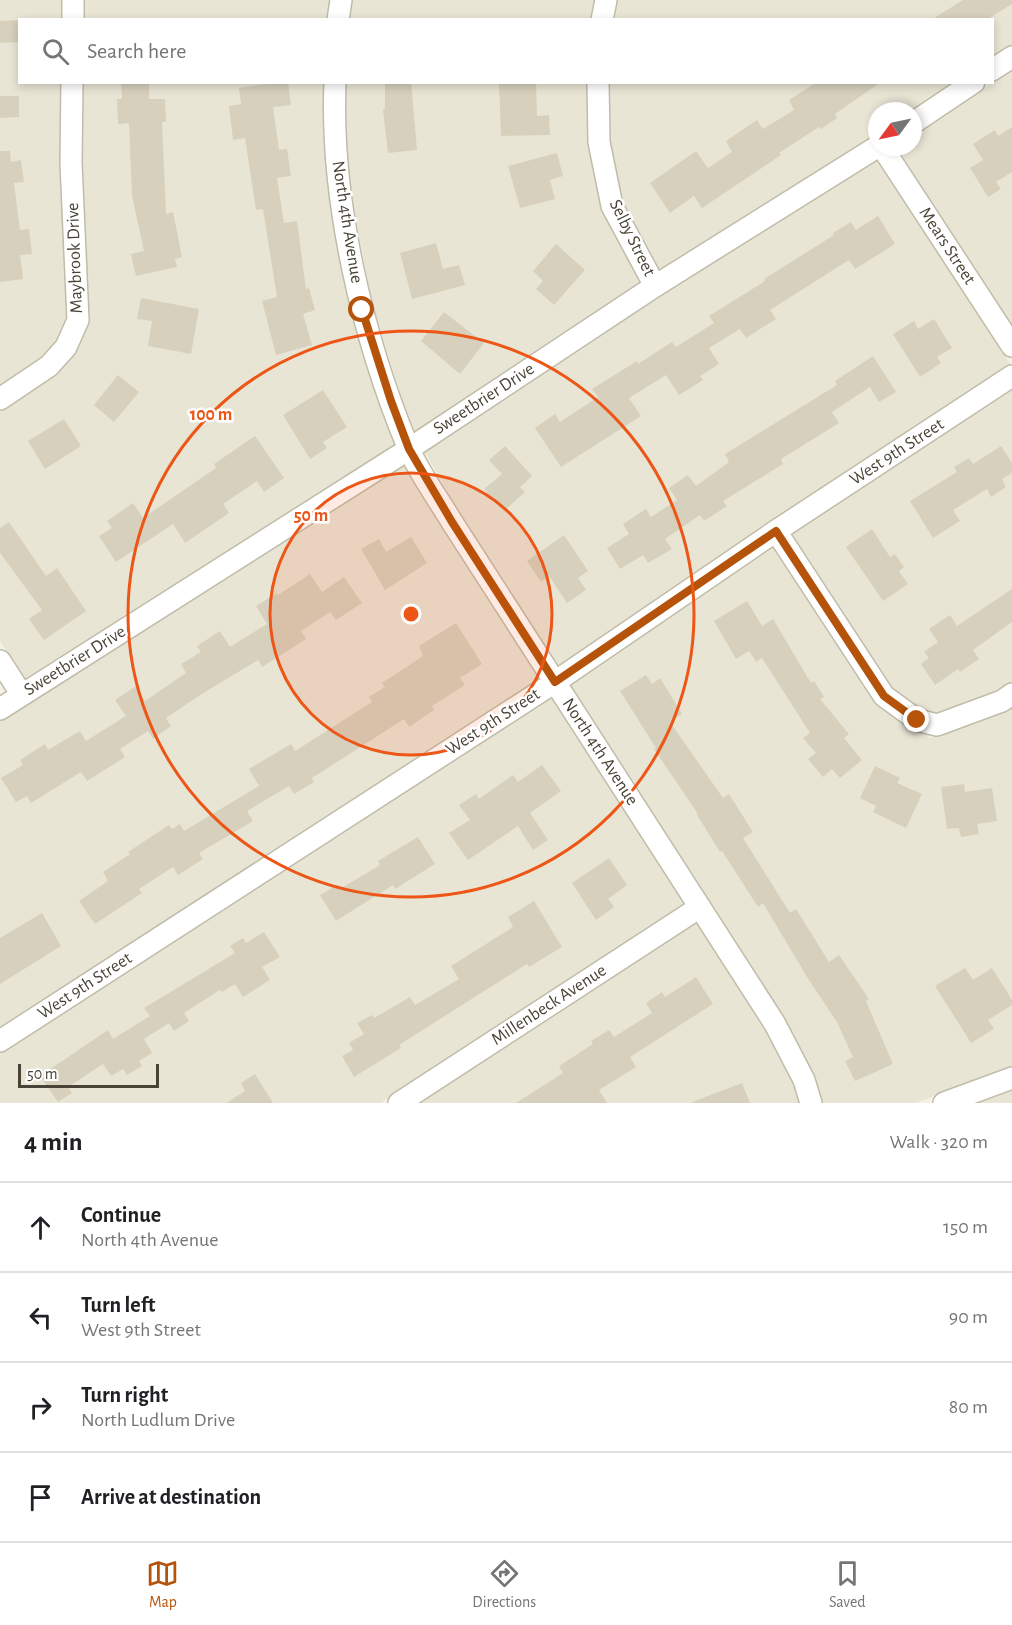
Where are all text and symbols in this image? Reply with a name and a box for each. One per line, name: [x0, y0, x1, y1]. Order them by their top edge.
search box: [18, 18, 994, 84]
icon: search: [39, 35, 72, 68]
text: Search here: [87, 40, 186, 62]
north arrow: [868, 102, 922, 156]
street label: North 4th Avenue: [328, 160, 366, 284]
street label: Selby Street: [606, 197, 658, 279]
street label: Maybrook Drive: [64, 202, 86, 314]
street label: Mears Street: [915, 204, 979, 288]
route start: [348, 296, 374, 322]
street label: Sweetbrier Drive: [430, 360, 538, 438]
text: 100 m: [190, 406, 232, 424]
street label: West 9th Street: [847, 415, 947, 489]
text: 50 m: [294, 507, 328, 525]
centre of rings: [401, 604, 421, 624]
street label: Sweetbrier Drive: [21, 623, 129, 699]
street label: West 9th Street: [443, 685, 543, 759]
street label: North 4th Avenue: [559, 695, 641, 809]
route end: [903, 706, 929, 732]
street label: West 9th Street: [35, 949, 135, 1023]
street label: Millenbeck Avenue: [488, 961, 610, 1049]
scale bar: [18, 1061, 159, 1088]
text: 50 m: [27, 1066, 58, 1082]
text: 4 min: [24, 1129, 83, 1155]
text: Walk · 320 m: [890, 1132, 988, 1152]
text: Continue: [81, 1204, 161, 1226]
icon: ahead: [24, 1211, 57, 1244]
text: 150 m: [943, 1217, 988, 1237]
text: North 4th Avenue: [81, 1230, 218, 1250]
text: Turn left: [81, 1294, 155, 1316]
icon: left: [24, 1301, 57, 1334]
text: 90 m: [949, 1307, 988, 1327]
text: West 9th Street: [81, 1320, 201, 1340]
text: Turn right: [81, 1384, 168, 1406]
icon: right: [24, 1391, 57, 1424]
text: 80 m: [949, 1397, 988, 1417]
text: North Ludlum Drive: [81, 1410, 235, 1430]
icon: arrive: [24, 1481, 57, 1514]
text: Arrive at destination: [81, 1486, 261, 1508]
tab: Map: [146, 1557, 179, 1612]
tab: Directions: [472, 1557, 536, 1612]
tab: Saved: [829, 1557, 866, 1612]

